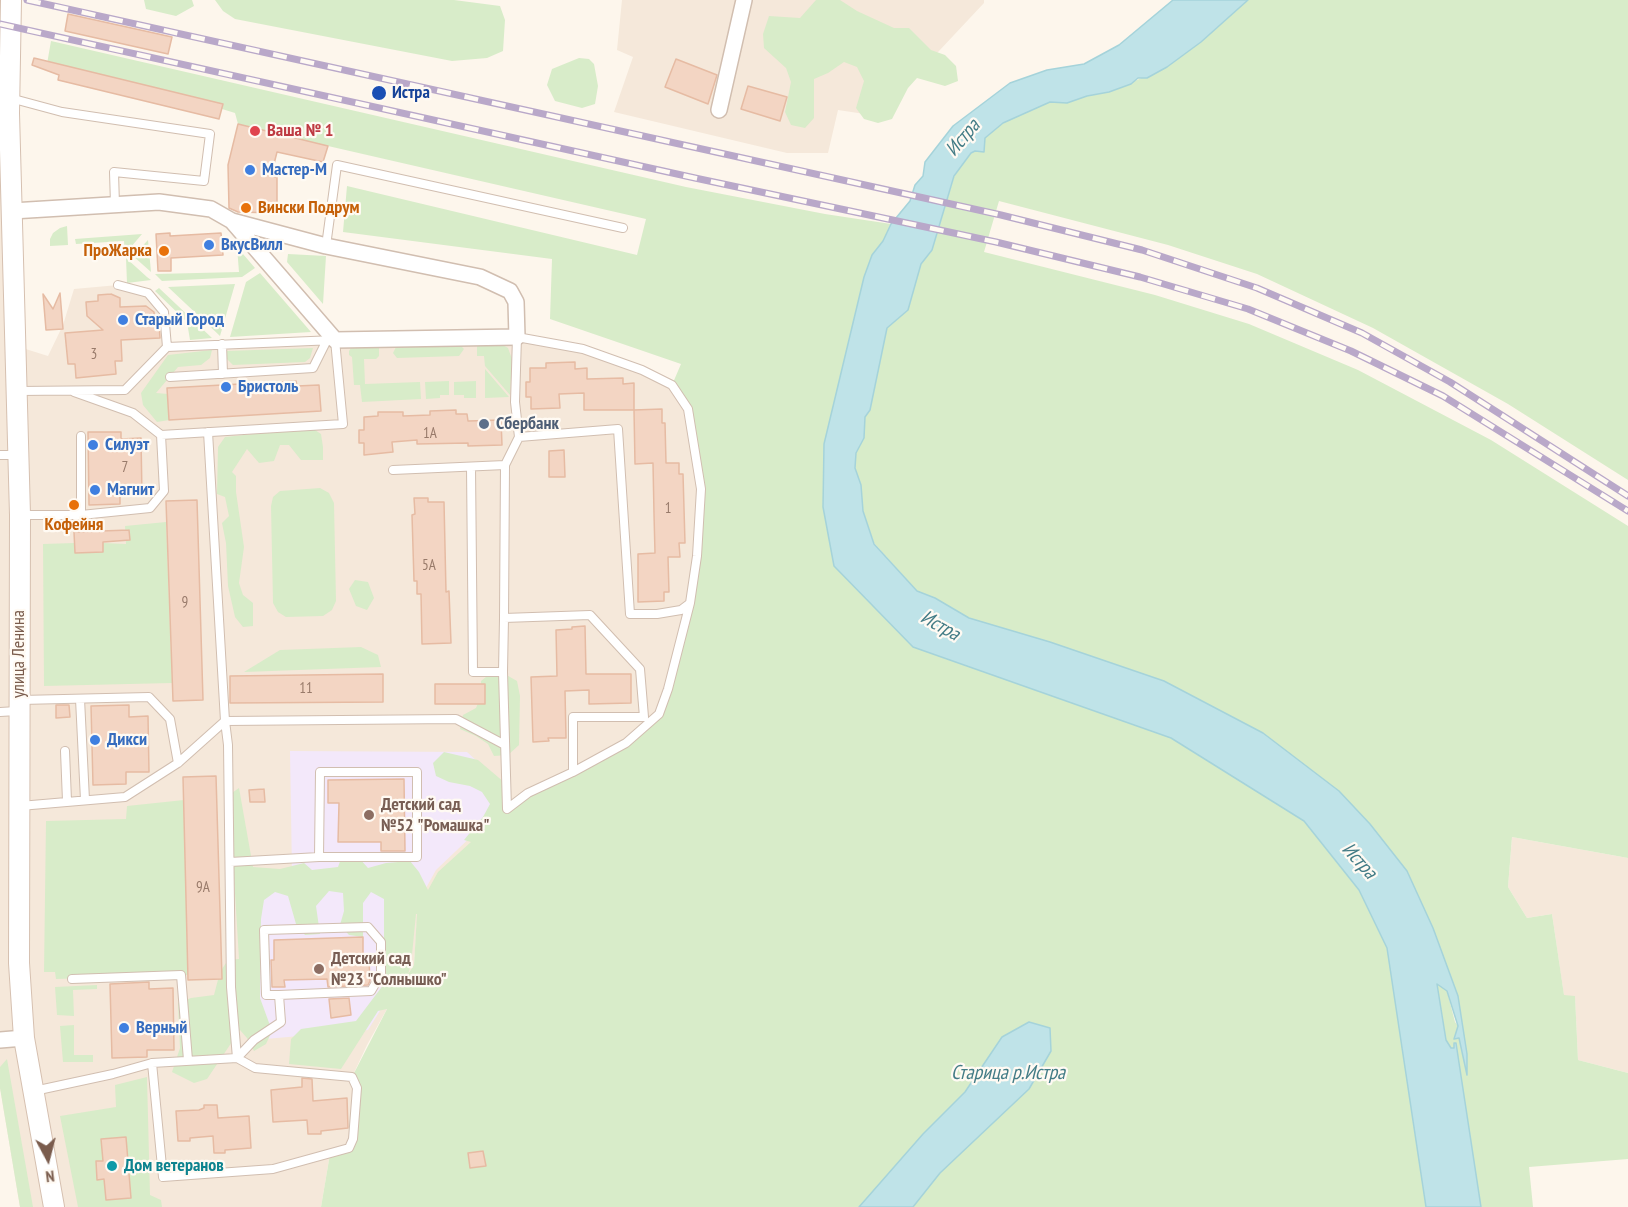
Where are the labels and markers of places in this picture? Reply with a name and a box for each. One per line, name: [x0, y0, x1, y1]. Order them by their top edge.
place label: Истра: [392, 82, 430, 104]
marker: Истра: [370, 84, 388, 102]
place label: Ваша № 1: [267, 120, 333, 142]
marker: Ваша № 1: [248, 124, 262, 138]
place label: Мастер-М: [262, 159, 327, 181]
marker: Мастер-М: [243, 163, 257, 177]
place label: Вински Подрум: [258, 197, 359, 219]
marker: Вински Подрум: [239, 201, 253, 215]
place label: ВкусВилл: [221, 234, 283, 256]
marker: ВкусВилл: [202, 238, 216, 252]
place label: ПроЖарка: [84, 240, 152, 262]
marker: ПроЖарка: [157, 244, 171, 258]
place label: Старый Город: [135, 309, 224, 331]
marker: Старый Город: [116, 313, 130, 327]
place label: Бристоль: [238, 376, 298, 398]
marker: Бристоль: [219, 380, 233, 394]
place label: Сбербанк: [496, 413, 559, 435]
marker: Сбербанк: [477, 417, 491, 431]
place label: Силуэт: [105, 434, 149, 456]
marker: Силуэт: [86, 438, 100, 452]
place label: Магнит: [107, 479, 154, 501]
marker: Магнит: [88, 483, 102, 497]
marker: Кофейня: [67, 498, 81, 512]
place label: Кофейня: [45, 514, 103, 536]
place label: Дикси: [107, 729, 147, 751]
marker: Дикси: [88, 733, 102, 747]
place label: Детский сад №52 "Ромашка": [381, 794, 490, 836]
marker: Детский сад №52 "Ромашка": [362, 808, 376, 822]
place label: Детский сад №23 "Солнышко": [331, 948, 447, 990]
marker: Детский сад №23 "Солнышко": [312, 962, 326, 976]
place label: Верный: [136, 1017, 187, 1039]
marker: Верный: [117, 1021, 131, 1035]
place label: Дом ветеранов: [124, 1155, 224, 1177]
marker: Дом ветеранов: [105, 1159, 119, 1173]

